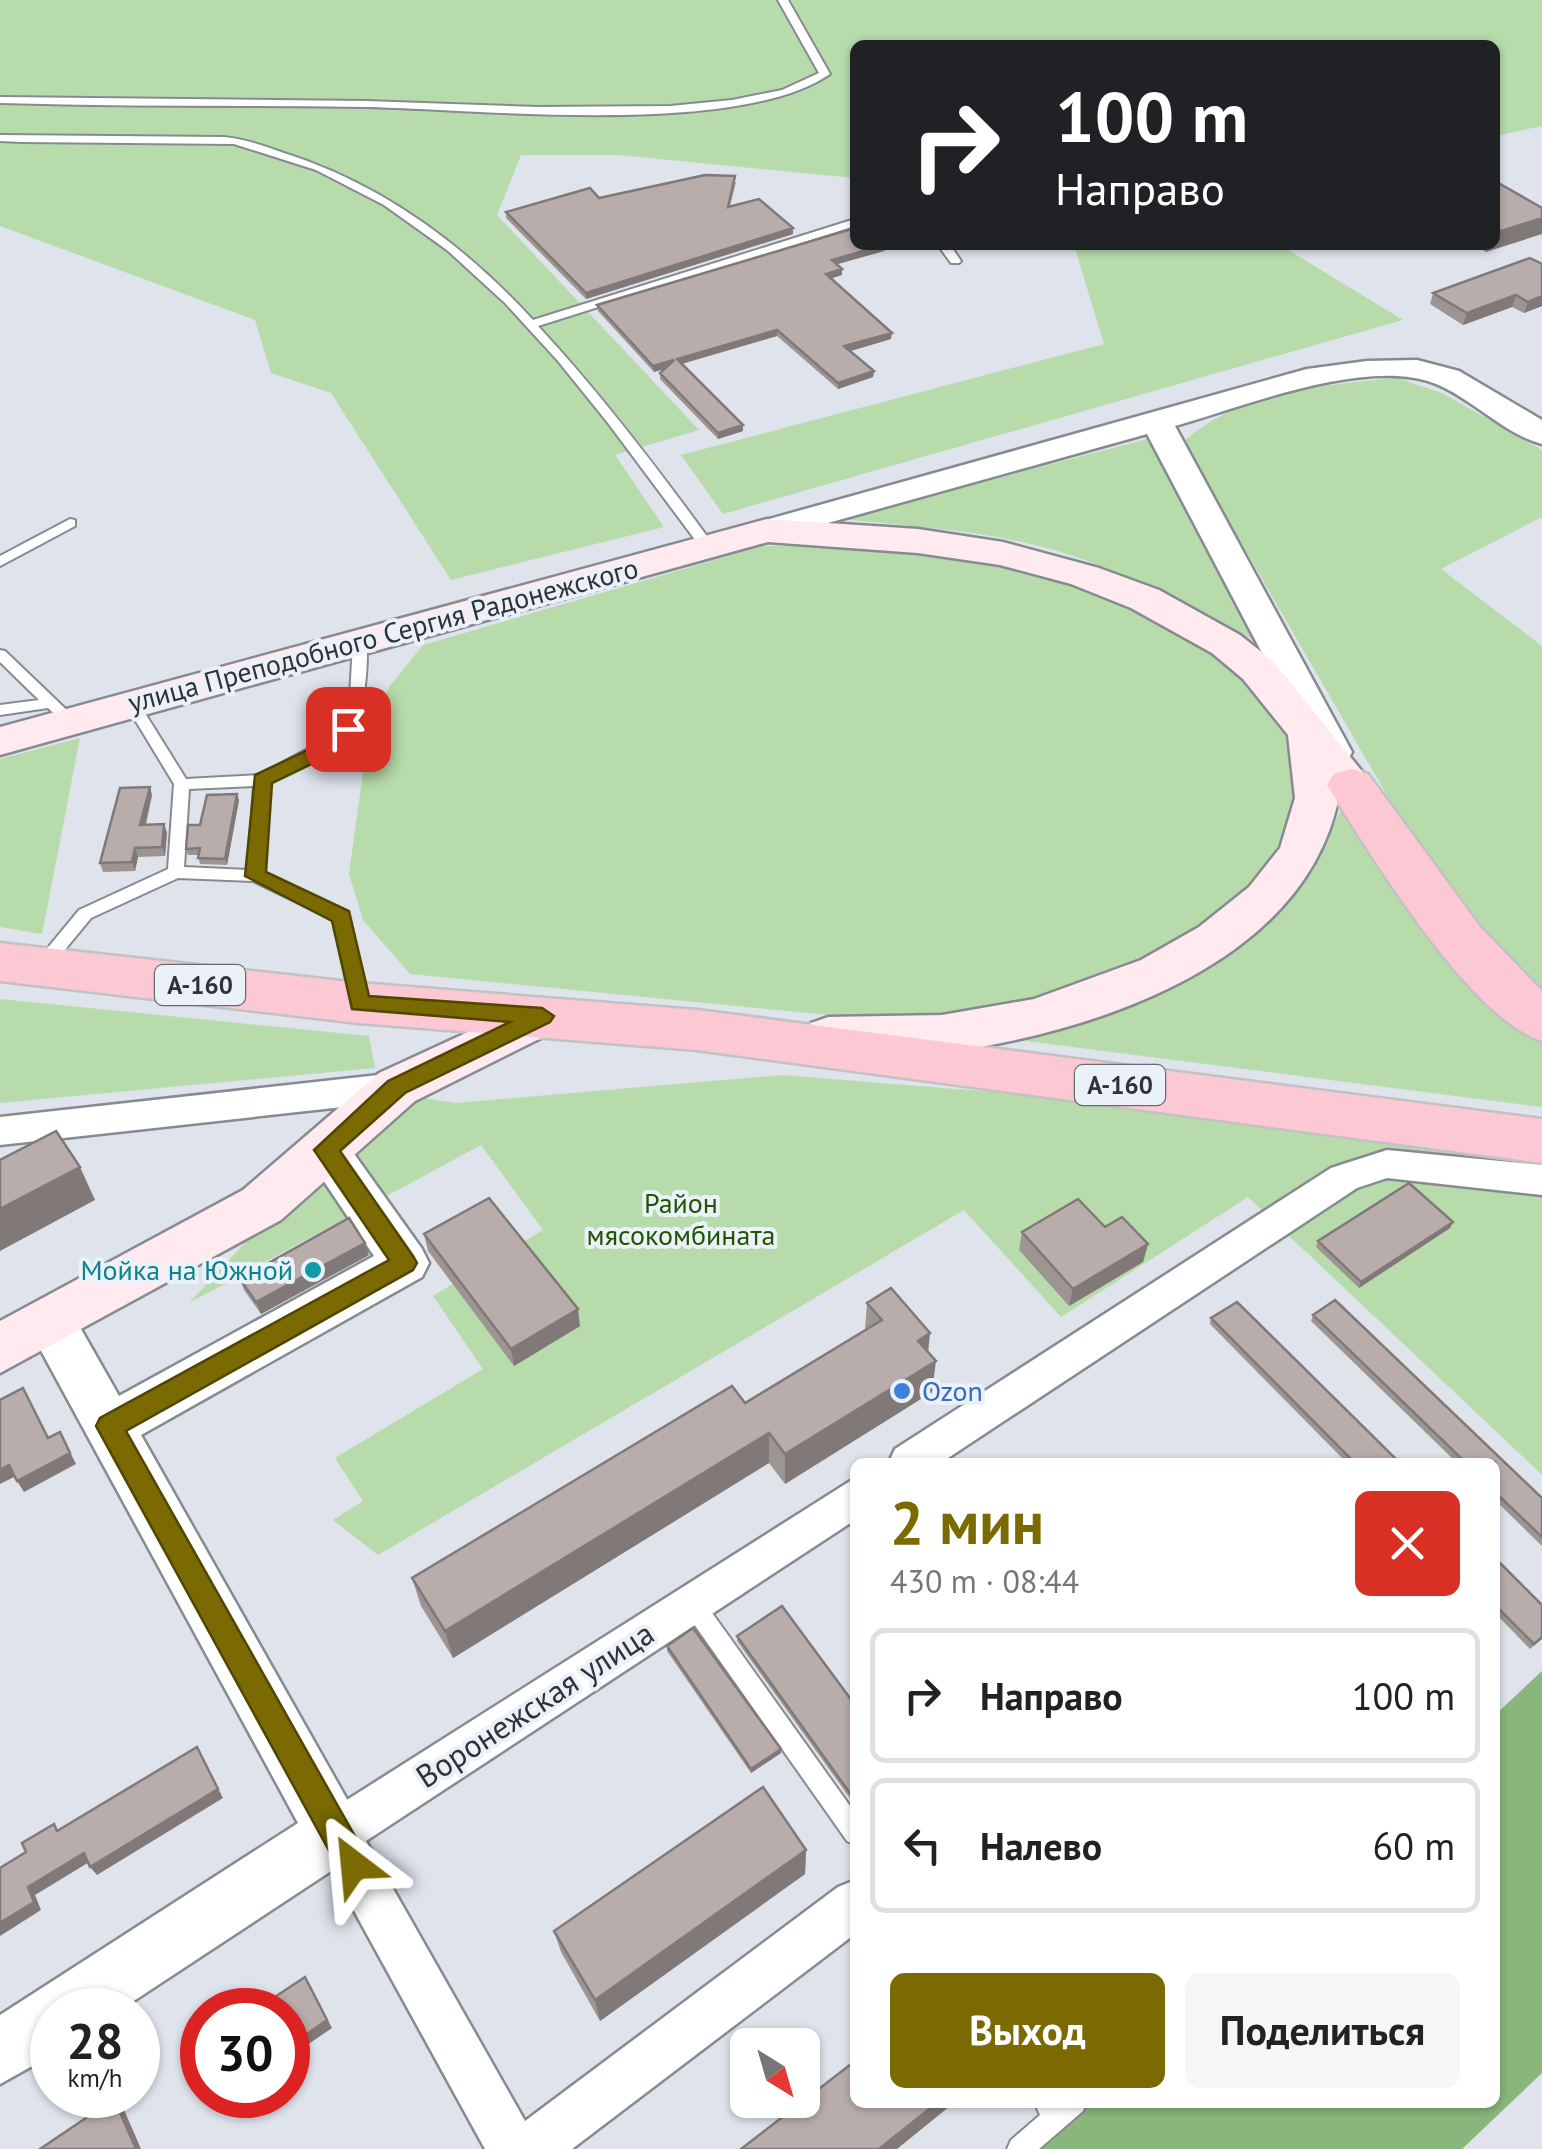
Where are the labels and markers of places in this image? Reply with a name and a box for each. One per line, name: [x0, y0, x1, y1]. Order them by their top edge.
pin: [306, 687, 391, 772]
place label: Мойка на Южной: [80, 1251, 293, 1288]
marker: Мойка на Южной: [302, 1259, 324, 1281]
place label: Ozon: [922, 1372, 983, 1409]
marker: Ozon: [891, 1380, 913, 1402]

